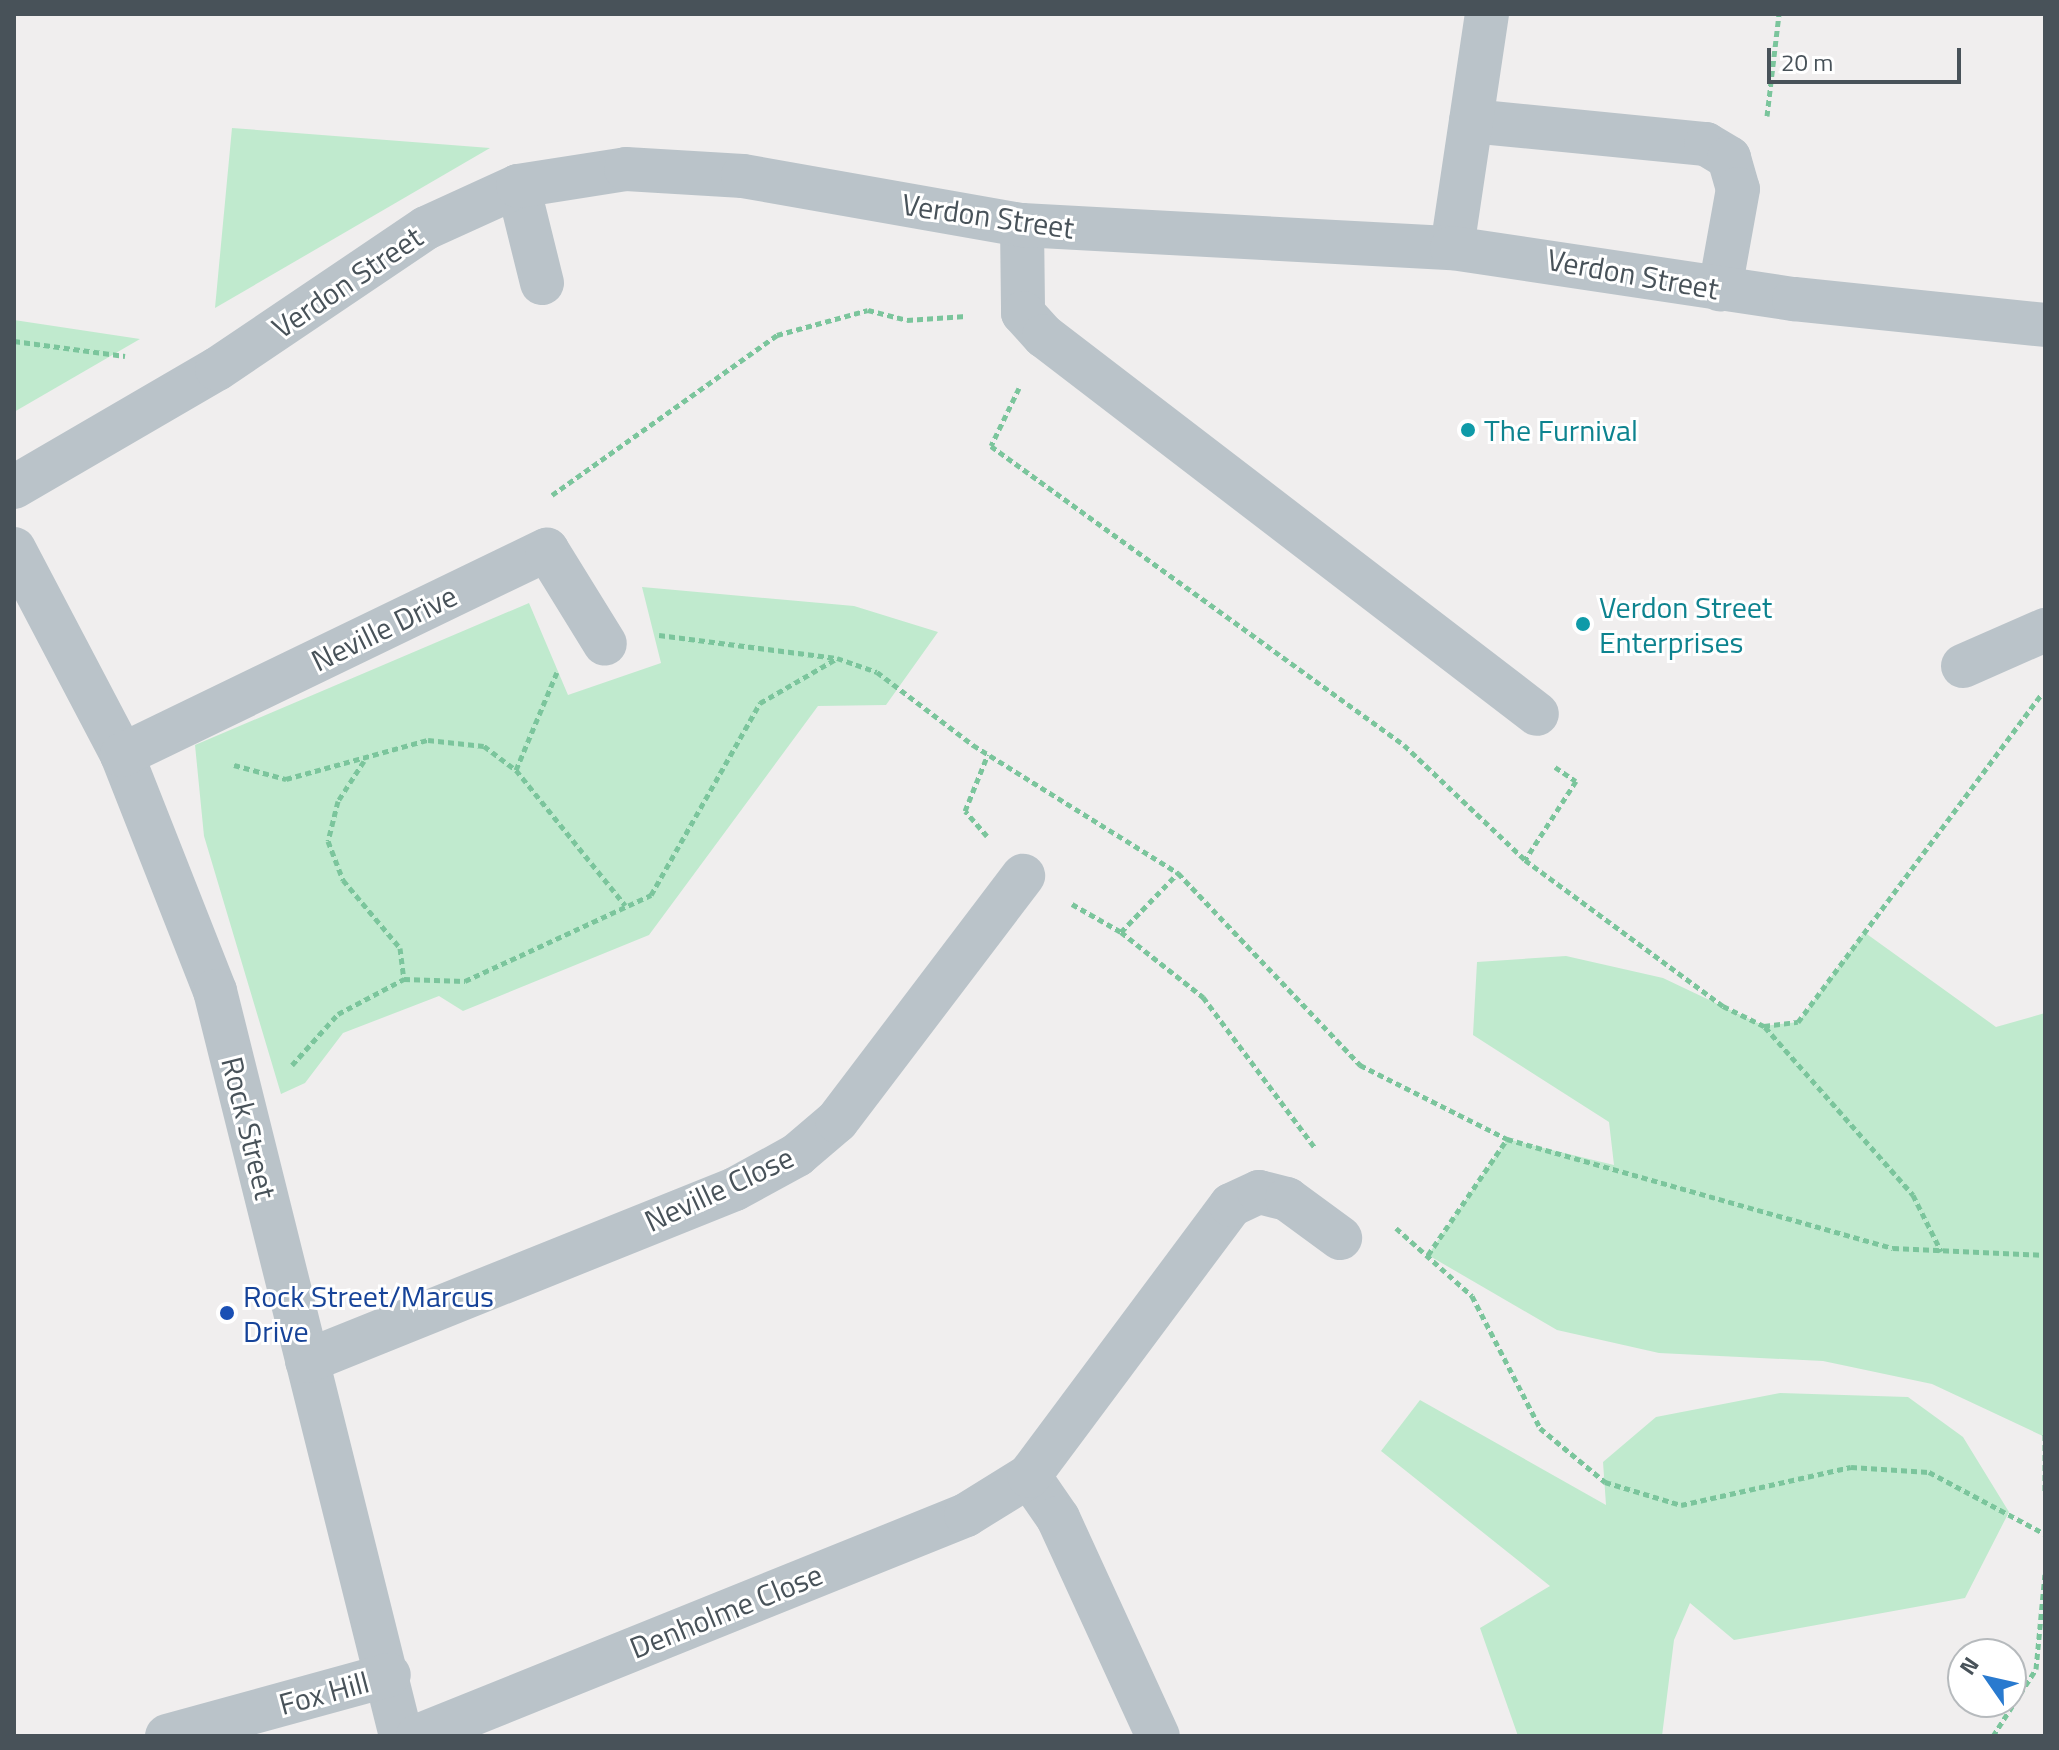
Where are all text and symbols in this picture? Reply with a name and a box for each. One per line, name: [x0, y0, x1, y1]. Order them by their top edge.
scale bar: [1771, 32, 1965, 82]
text: 20 m: [1781, 44, 1833, 80]
street label: Verdon Street: [900, 186, 1076, 246]
street label: Verdon Street: [265, 219, 429, 345]
street label: Verdon Street: [1544, 241, 1722, 307]
place label: The Furnival: [1484, 412, 1638, 448]
marker: The Furnival: [1459, 421, 1477, 439]
street label: Neville Drive: [305, 577, 463, 679]
place label: Verdon Street Enterprises: [1599, 589, 1772, 660]
marker: Verdon Street Enterprises: [1574, 615, 1592, 633]
street label: Rock Street: [214, 1053, 284, 1203]
street label: Neville Close: [639, 1139, 799, 1239]
place label: Rock Street/Marcus Drive: [243, 1278, 494, 1348]
marker: Rock Street/Marcus Drive: [218, 1304, 236, 1322]
street label: Denholme Close: [624, 1556, 828, 1666]
north arrow: [1947, 1638, 2027, 1718]
text: N: [1950, 1650, 1987, 1682]
street label: Fox Hill: [275, 1664, 373, 1722]

